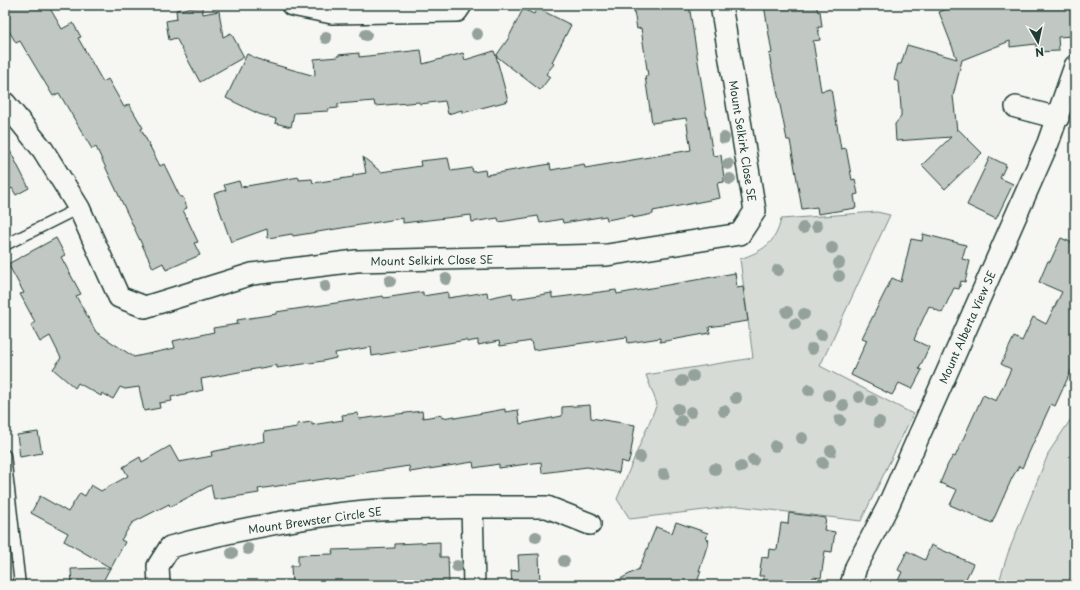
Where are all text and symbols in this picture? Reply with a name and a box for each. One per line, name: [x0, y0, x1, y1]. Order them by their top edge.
north arrow: [1018, 22, 1058, 62]
text: N: [1034, 43, 1045, 61]
street label: Mount Selkirk Close SE: [725, 79, 761, 203]
street label: Mount Selkirk Close SE: [370, 250, 494, 270]
street label: Mount Alberta View SE: [934, 268, 1000, 386]
street label: Mount Brewster Circle SE: [247, 502, 383, 538]

